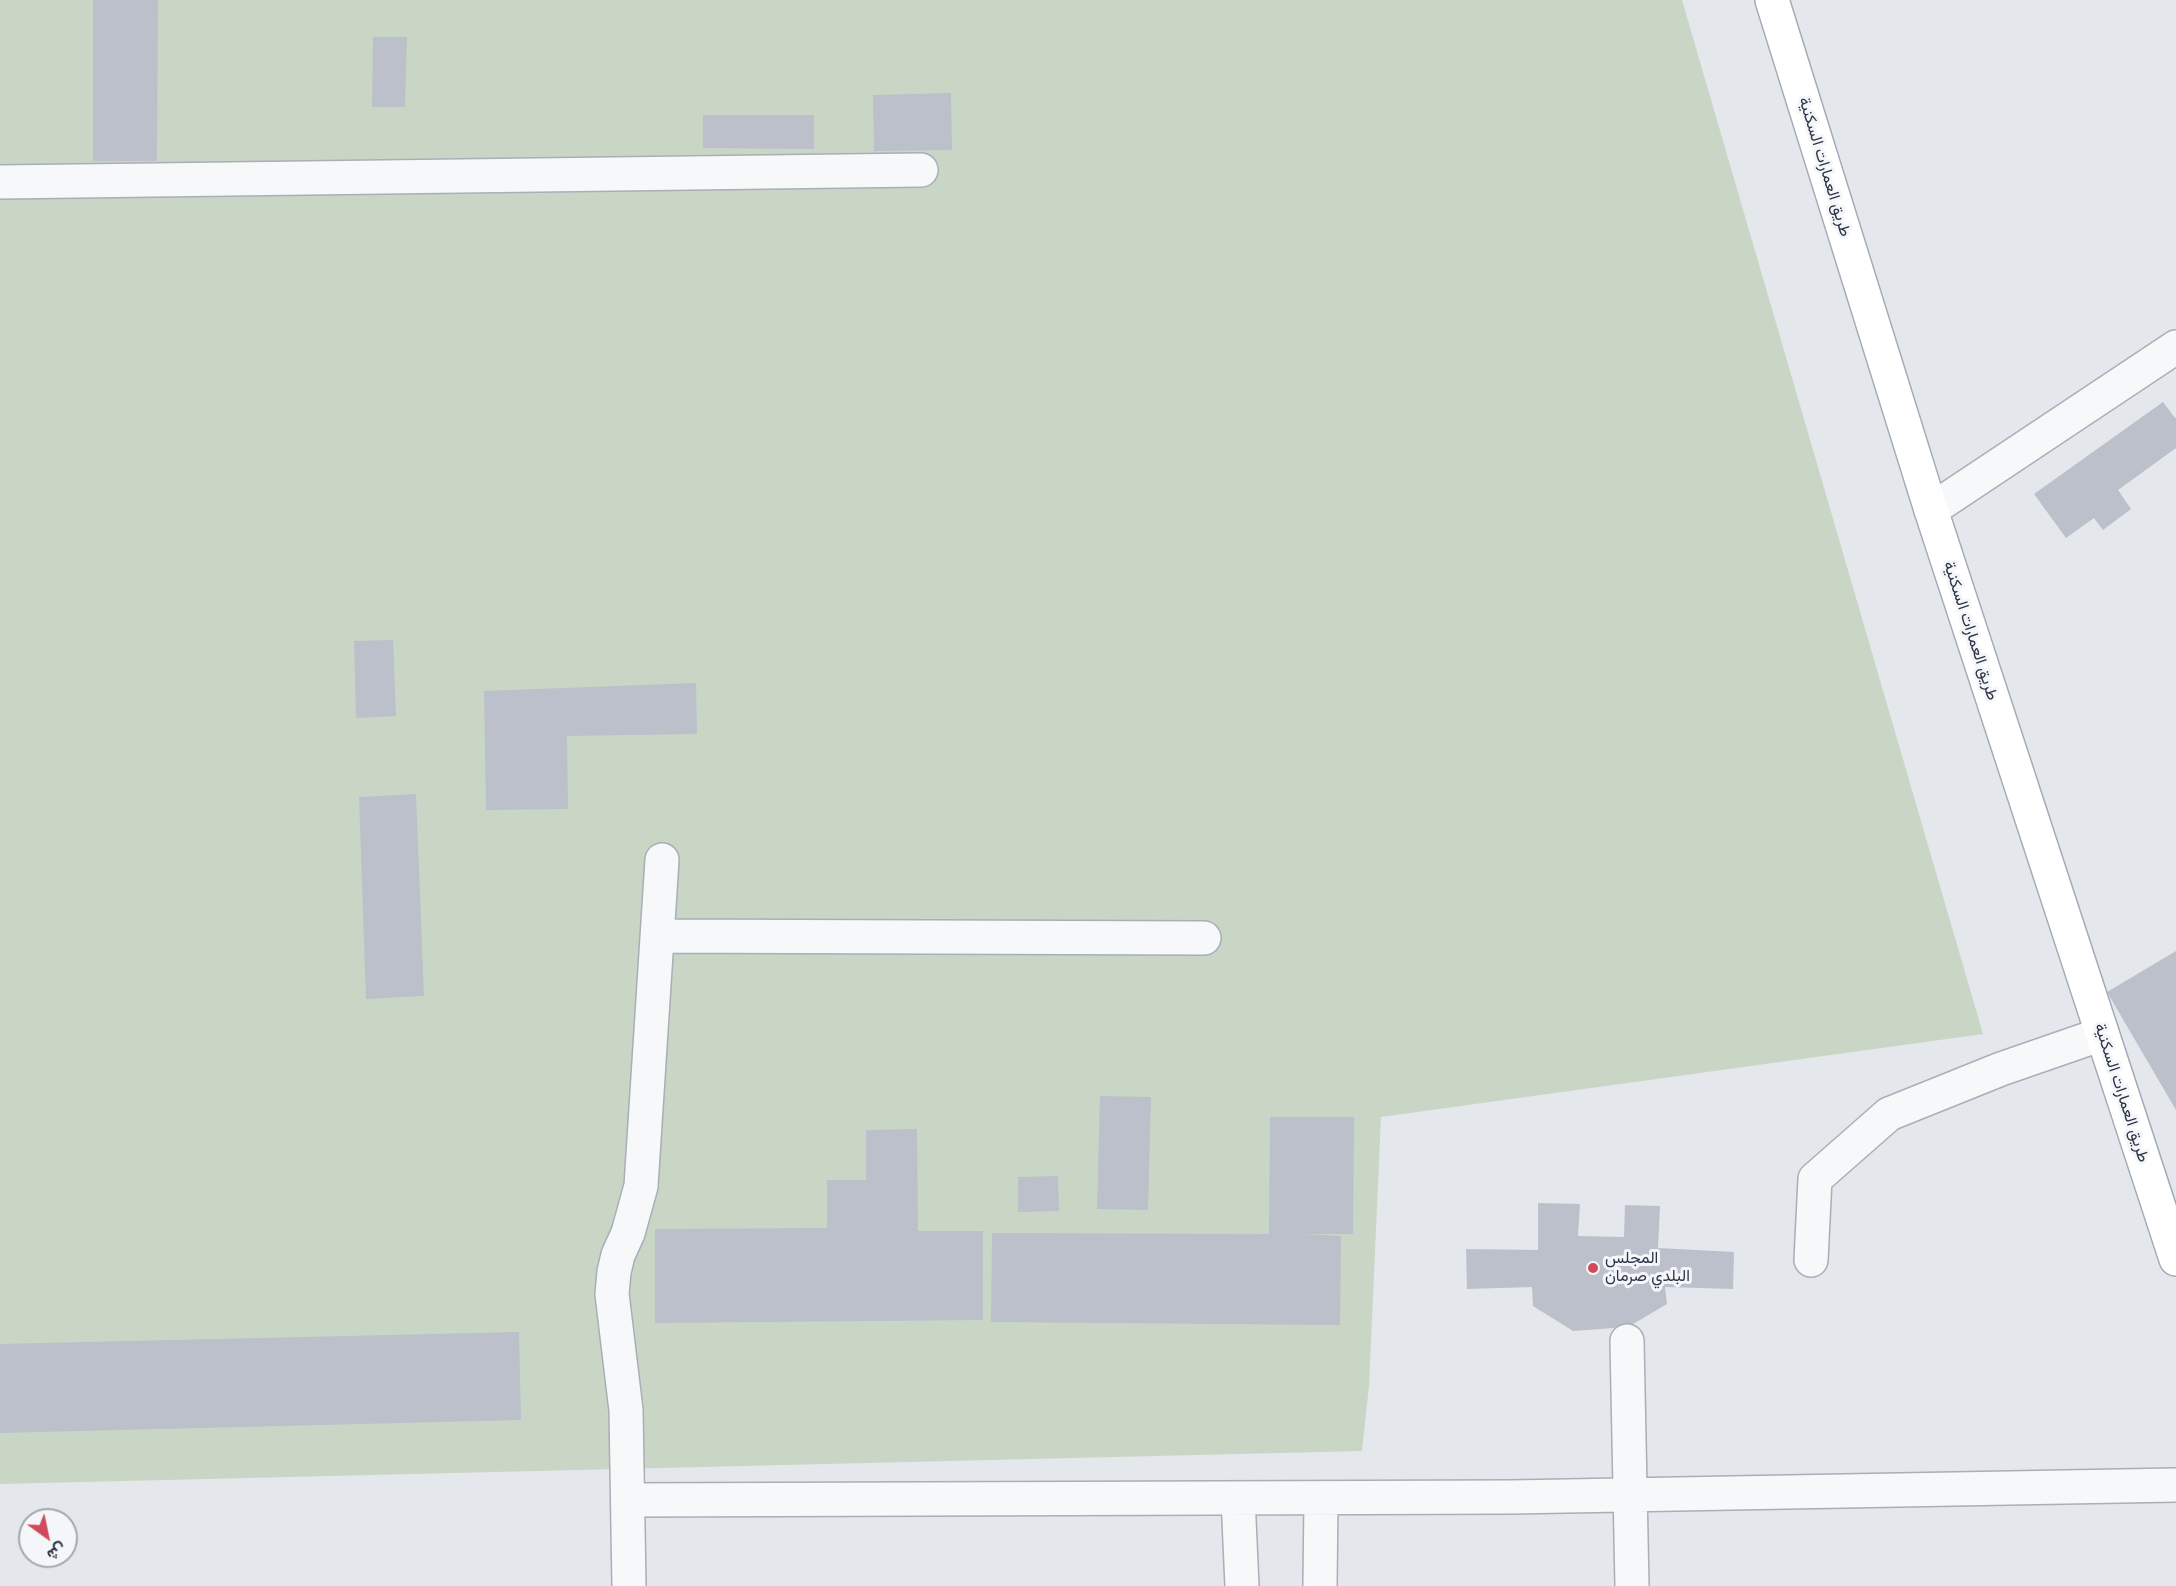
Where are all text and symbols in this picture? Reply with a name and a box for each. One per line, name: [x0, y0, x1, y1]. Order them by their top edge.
street label: طريق العمارات السكنية: [1794, 95, 1854, 239]
street label: طريق العمارات السكنية: [1938, 559, 2002, 703]
street label: طريق العمارات السكنية: [2089, 1021, 2153, 1165]
place label: المجلس البلدي صرمان: [1605, 1249, 1690, 1287]
marker: المجلس البلدي صرمان: [1586, 1261, 1600, 1275]
north arrow: [18, 1508, 78, 1568]
text: ش: [43, 1537, 71, 1567]

